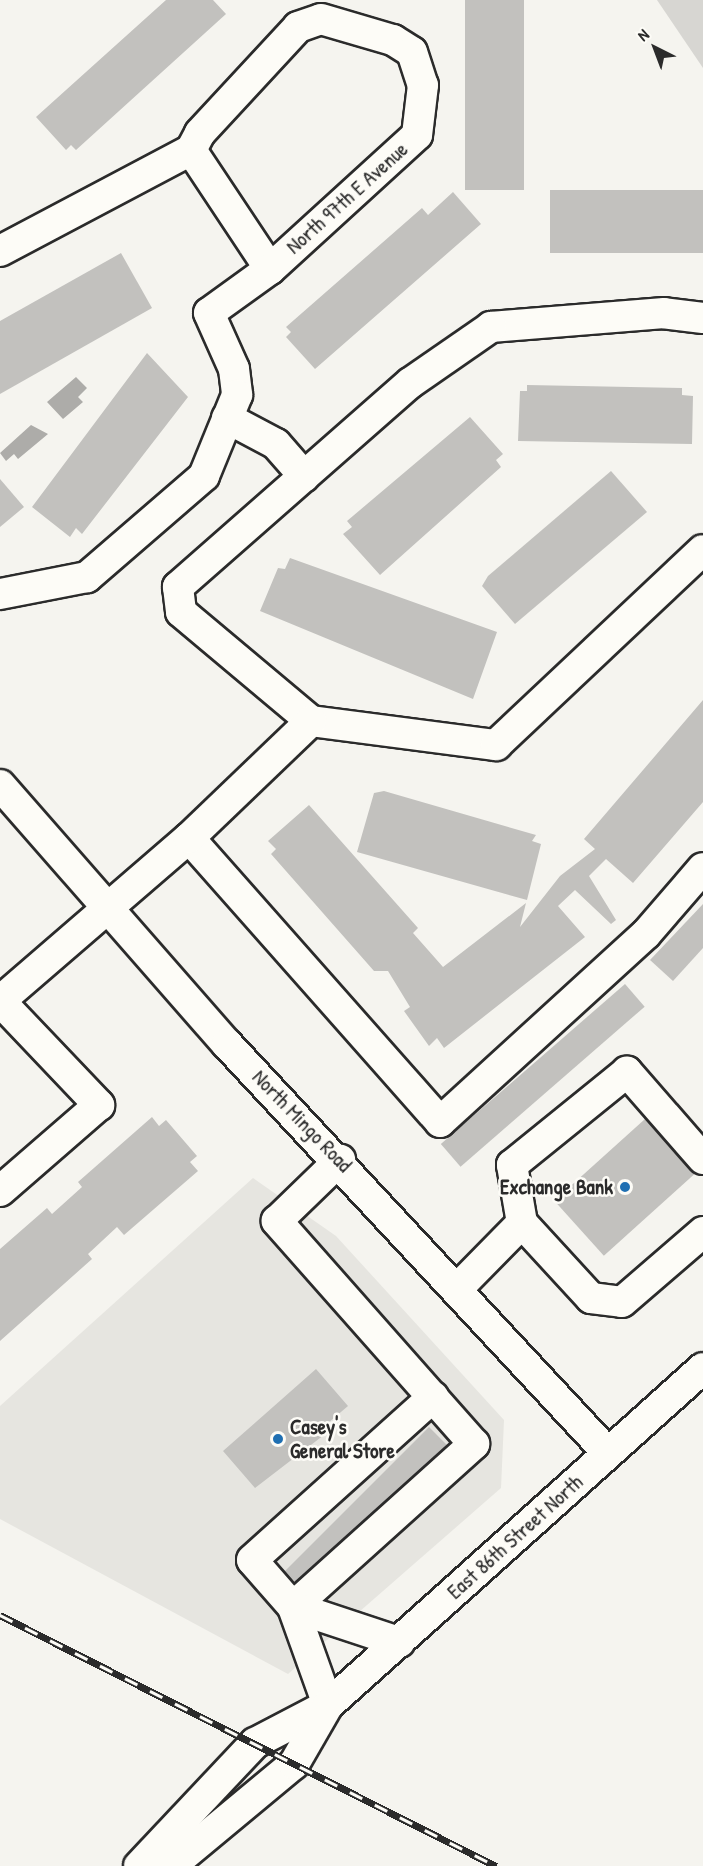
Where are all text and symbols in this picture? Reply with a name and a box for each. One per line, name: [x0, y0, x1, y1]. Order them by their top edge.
north arrow: [625, 18, 685, 78]
text: N: [632, 24, 653, 46]
street label: North 97th E Avenue: [281, 137, 413, 259]
street label: North Mingo Road: [247, 1065, 357, 1177]
place label: Exchange Bank: [500, 1174, 613, 1200]
marker: Exchange Bank: [618, 1180, 632, 1194]
place label: Casey's General Store: [290, 1414, 395, 1464]
marker: Casey's General Store: [271, 1432, 285, 1446]
street label: East 86th Street North: [442, 1470, 588, 1604]

